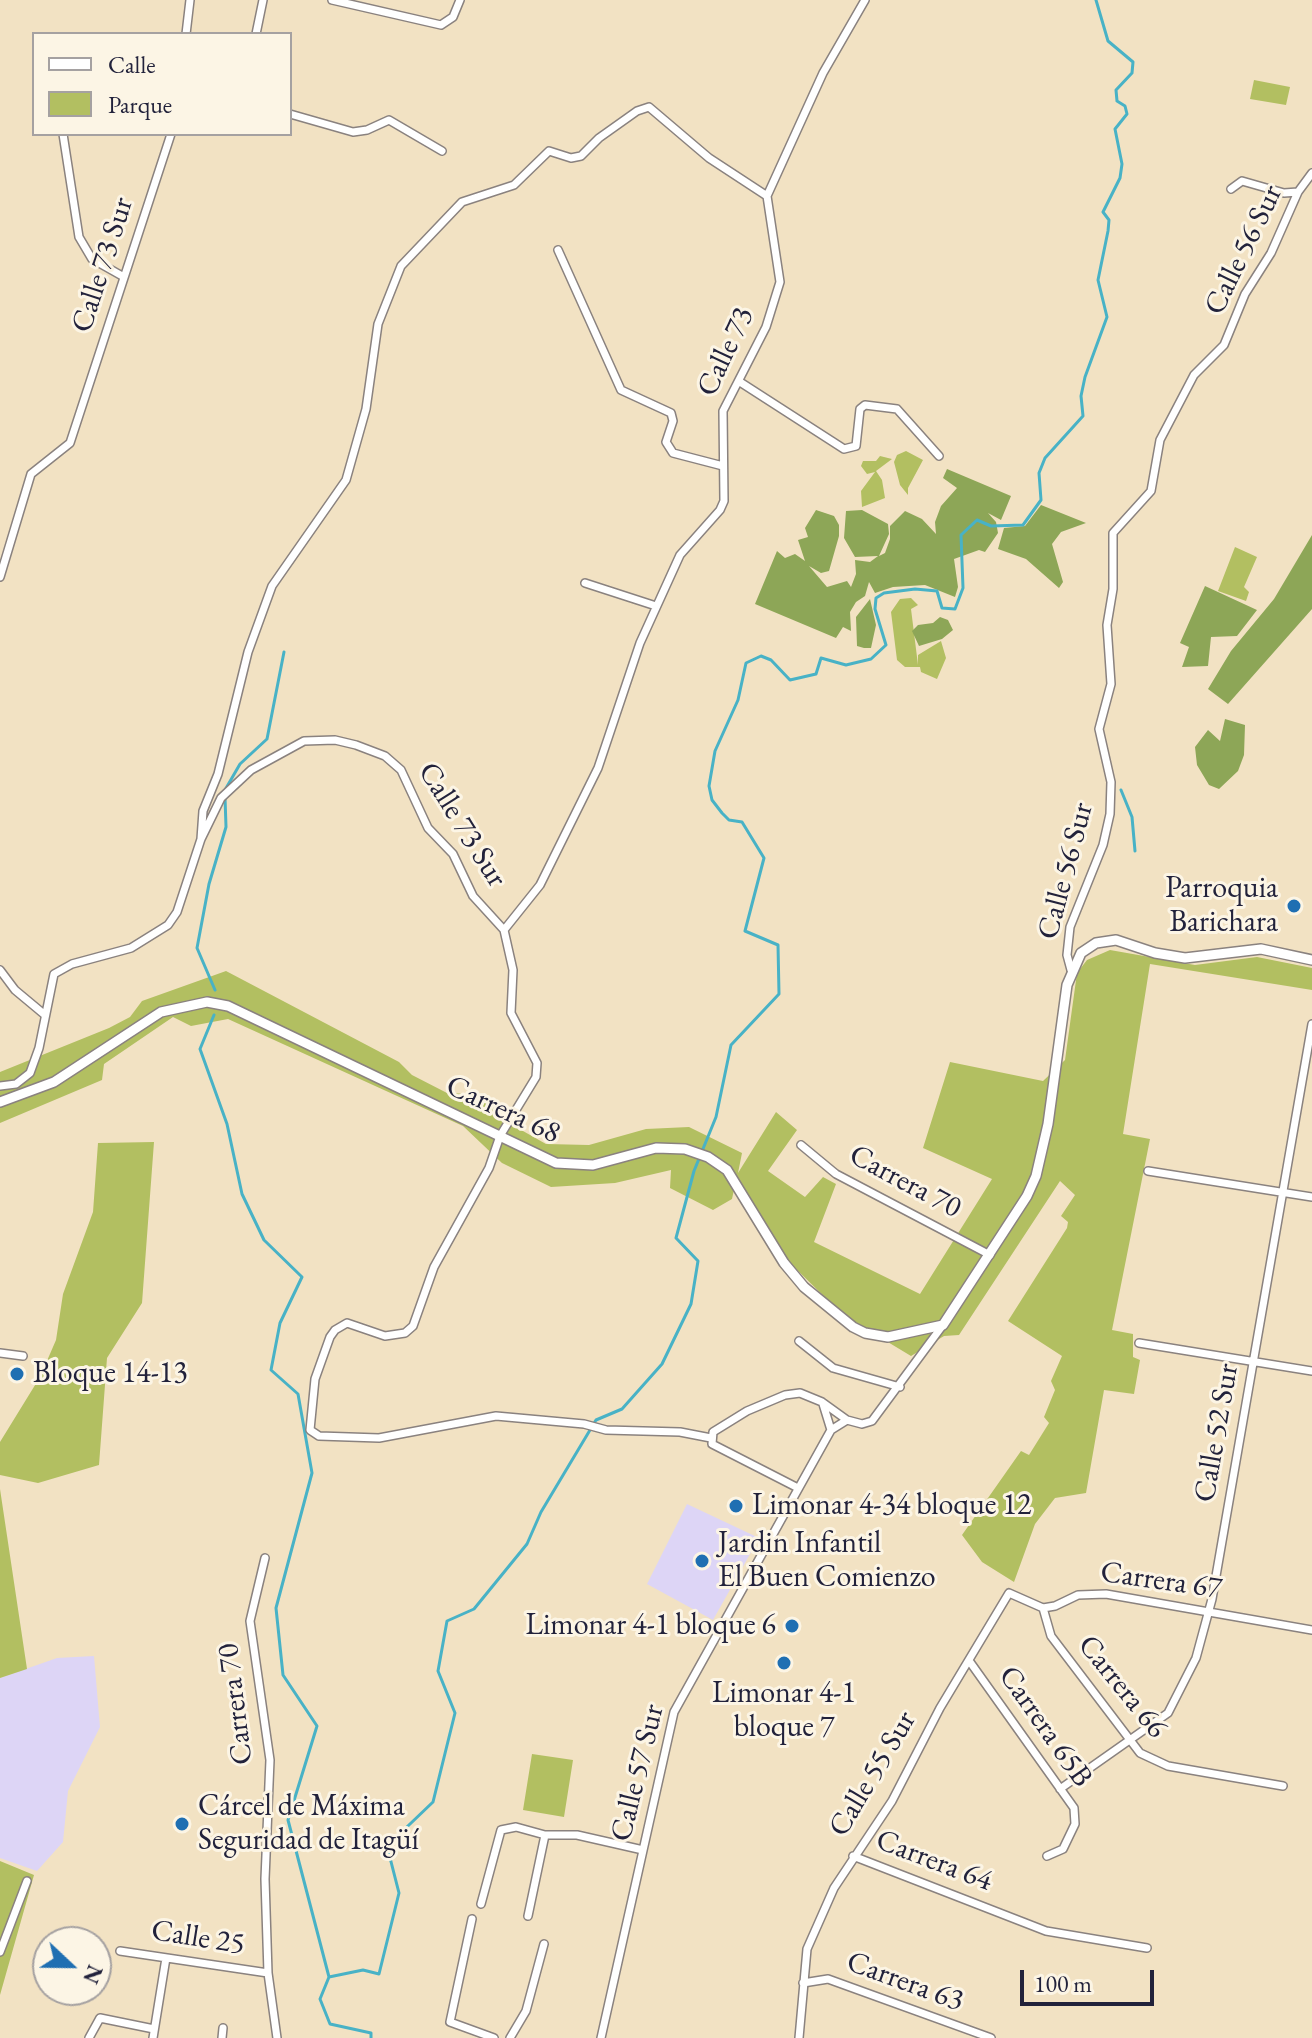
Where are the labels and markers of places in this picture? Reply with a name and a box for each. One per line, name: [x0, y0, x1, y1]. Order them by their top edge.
place label: Parroquia Barichara: [1165, 871, 1278, 942]
marker: Parroquia Barichara: [1285, 897, 1303, 915]
place label: Bloque 14-13: [33, 1356, 188, 1392]
marker: Bloque 14-13: [8, 1365, 26, 1383]
place label: Limonar 4-34 bloque 12: [752, 1488, 1031, 1524]
marker: Limonar 4-34 bloque 12: [727, 1497, 745, 1515]
place label: Jardin Infantil El Buen Comienzo: [718, 1526, 936, 1596]
marker: Jardin Infantil El Buen Comienzo: [693, 1552, 711, 1570]
place label: Limonar 4-1 bloque 6: [525, 1608, 776, 1644]
marker: Limonar 4-1 bloque 6: [783, 1617, 801, 1635]
marker: Limonar 4-1 bloque 7: [775, 1654, 793, 1672]
place label: Limonar 4-1 bloque 7: [712, 1676, 856, 1746]
place label: Cárcel de Máxima Seguridad de Itagüí: [198, 1789, 419, 1860]
marker: Cárcel de Máxima Seguridad de Itagüí: [173, 1815, 191, 1833]

